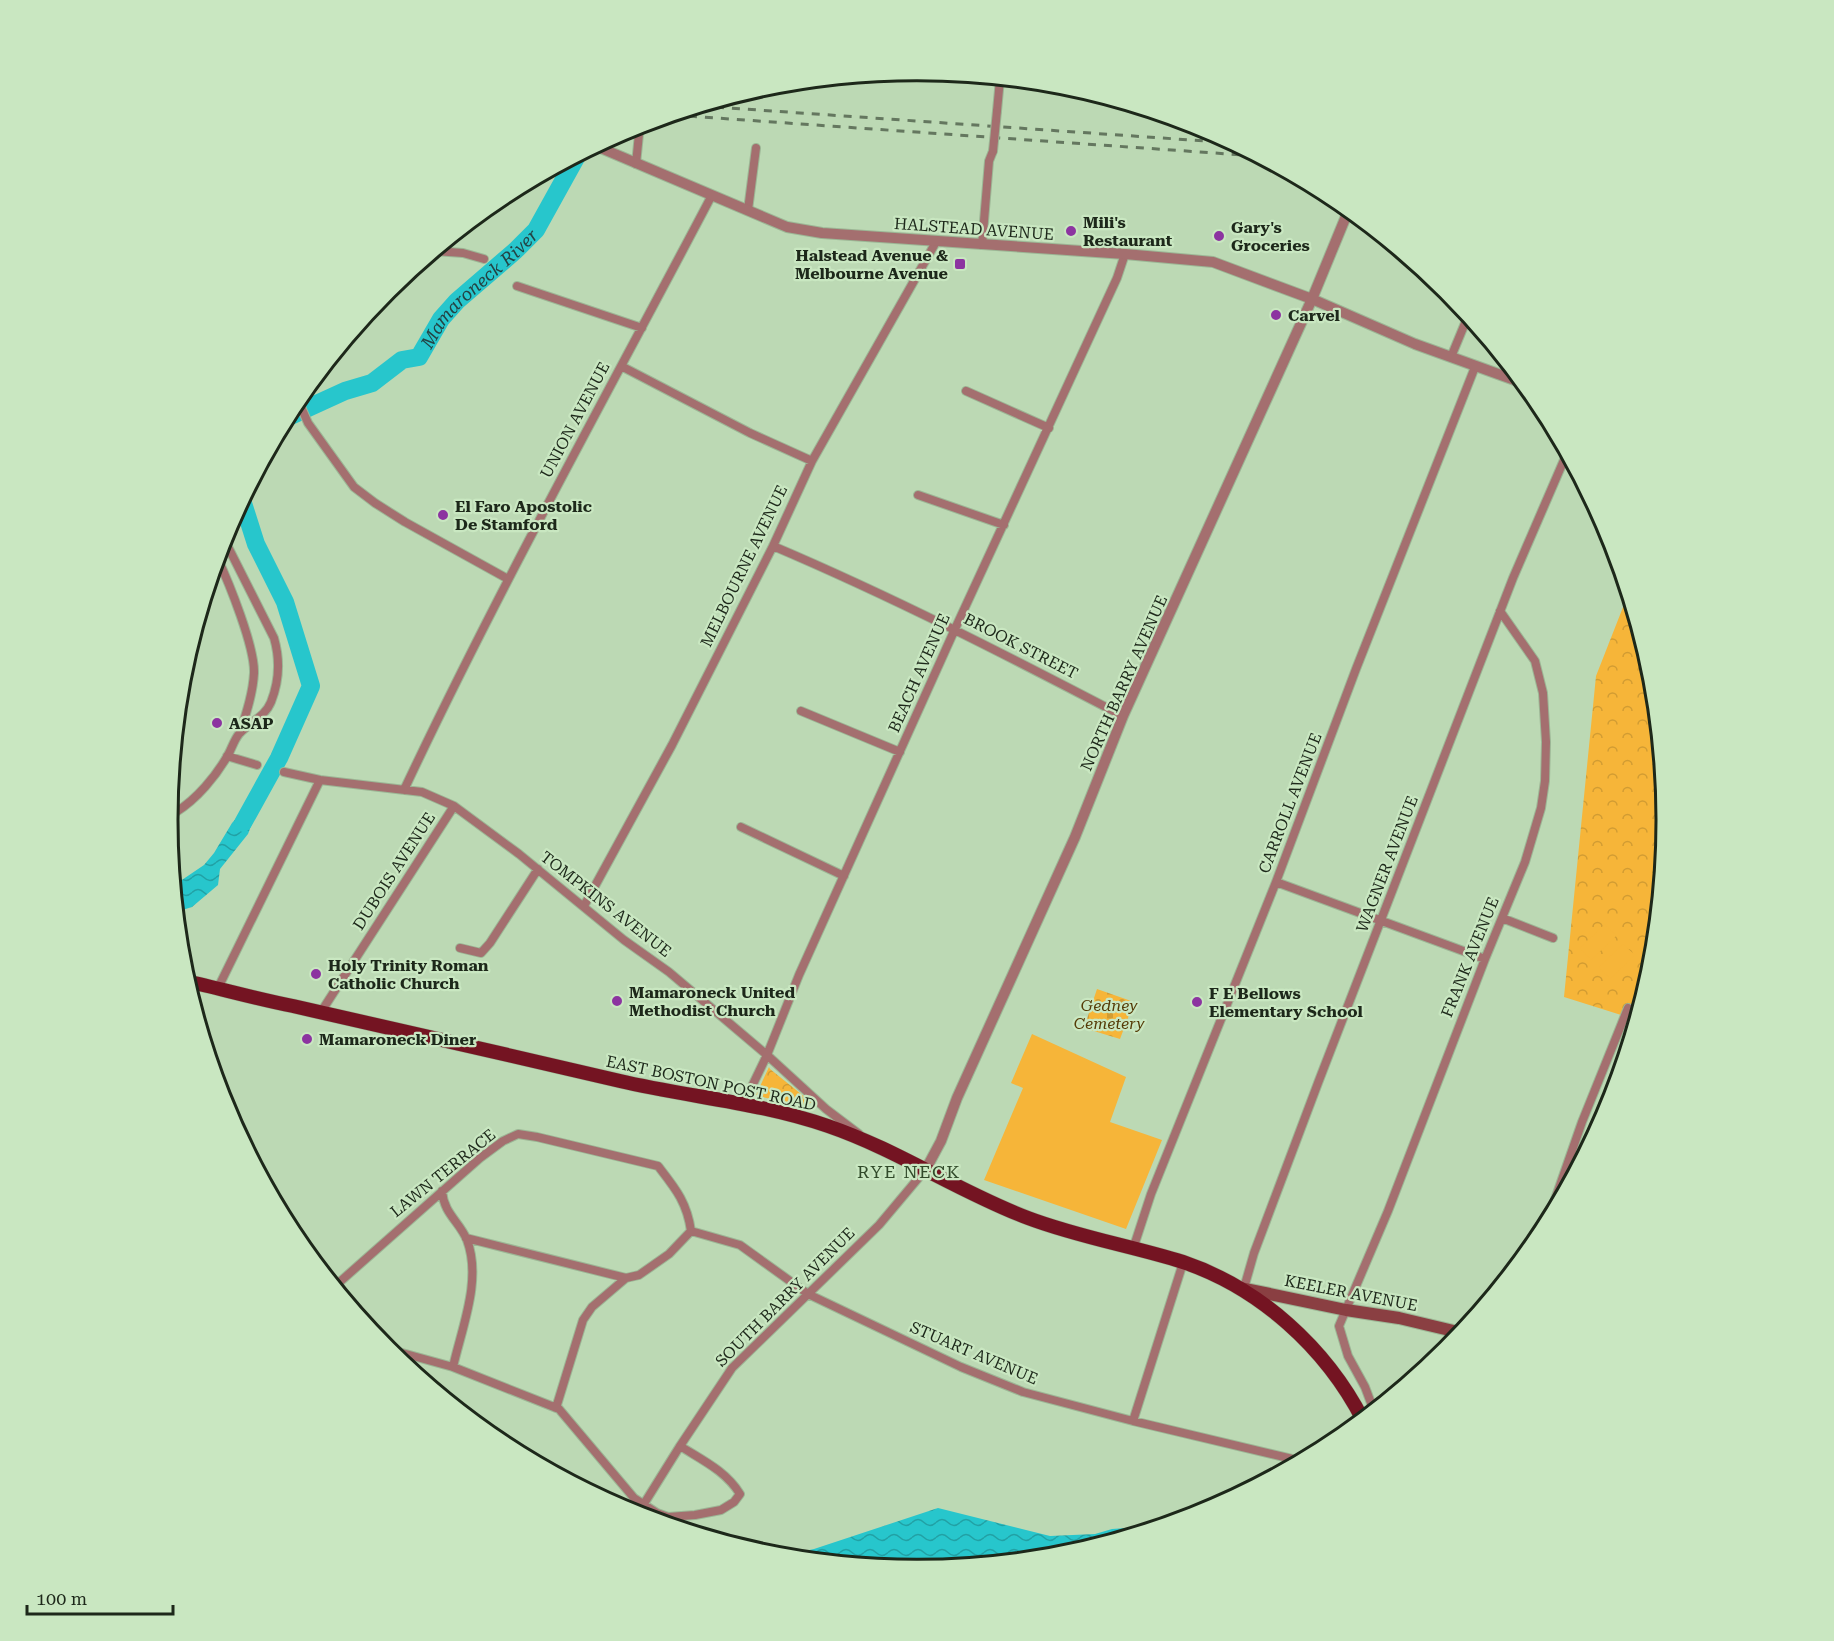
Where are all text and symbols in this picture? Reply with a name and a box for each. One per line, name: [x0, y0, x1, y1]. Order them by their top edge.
place label: Mili's Restaurant: [1083, 213, 1173, 250]
street label: HALSTEAD AVENUE: [893, 214, 1055, 244]
place label: Gary's Groceries: [1231, 218, 1310, 255]
water label: Mamaroneck River: [415, 224, 542, 353]
marker: Mili's Restaurant: [1064, 224, 1078, 238]
marker: Gary's Groceries: [1212, 229, 1226, 243]
place label: Halstead Avenue & Melbourne Avenue: [795, 246, 948, 283]
marker: Halstead Avenue & Melbourne Avenue: [953, 257, 967, 271]
place label: Carvel: [1288, 306, 1341, 325]
marker: Carvel: [1269, 308, 1283, 322]
street label: UNION AVENUE: [536, 359, 614, 481]
street label: MELBOURNE AVENUE: [697, 482, 791, 650]
place label: El Faro Apostolic De Stamford: [455, 497, 592, 534]
marker: El Faro Apostolic De Stamford: [436, 508, 450, 522]
street label: NORTH BARRY AVENUE: [1077, 592, 1171, 774]
street label: BROOK STREET: [961, 609, 1081, 683]
street label: BEACH AVENUE: [884, 611, 954, 735]
place label: ASAP: [229, 714, 273, 733]
marker: ASAP: [210, 716, 224, 730]
street label: CARROLL AVENUE: [1254, 730, 1326, 876]
street label: WAGNER AVENUE: [1352, 793, 1422, 935]
street label: DUBOIS AVENUE: [349, 809, 439, 933]
street label: TOMPKINS AVENUE: [537, 847, 675, 961]
street label: FRANK AVENUE: [1437, 894, 1503, 1020]
place label: Holy Trinity Roman Catholic Church: [328, 956, 489, 993]
marker: Holy Trinity Roman Catholic Church: [309, 967, 323, 981]
place label: Mamaroneck United Methodist Church: [629, 983, 795, 1020]
place label: F E Bellows Elementary School: [1209, 984, 1364, 1021]
marker: Mamaroneck United Methodist Church: [610, 994, 624, 1008]
marker: F E Bellows Elementary School: [1190, 995, 1204, 1009]
park label: Gedney Cemetery: [1074, 996, 1145, 1033]
place label: Mamaroneck Diner: [319, 1030, 476, 1049]
marker: Mamaroneck Diner: [300, 1032, 314, 1046]
street label: EAST BOSTON POST ROAD: [604, 1051, 818, 1115]
street label: LAWN TERRACE: [387, 1125, 499, 1221]
district label: RYE NECK: [857, 1161, 961, 1182]
street label: SOUTH BARRY AVENUE: [711, 1223, 859, 1371]
street label: KEELER AVENUE: [1283, 1271, 1419, 1315]
street label: STUART AVENUE: [907, 1317, 1041, 1389]
scale bar: [27, 1578, 172, 1616]
text: 100 m: [36, 1588, 87, 1609]

